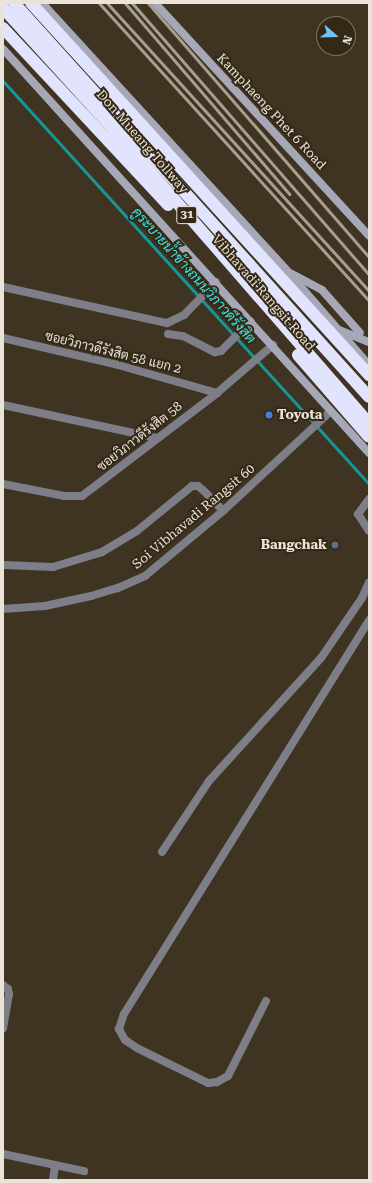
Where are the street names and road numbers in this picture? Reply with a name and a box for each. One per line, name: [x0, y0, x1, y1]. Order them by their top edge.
street label: Kamphaeng Phet 6 Road: [213, 51, 329, 173]
street label: Don Mueang Tollway: [93, 87, 191, 197]
road number: 31: [176, 205, 198, 225]
street label: Vibhavadi Rangsit Road: [208, 232, 318, 354]
street label: ซอยวิภาวดีรังสิต 58 แยก 2: [43, 328, 183, 378]
street label: ซอยวิภาวดีรังสิต 58: [94, 399, 186, 475]
street label: Soi Vibhavadi Rangsit 60: [130, 461, 258, 573]

